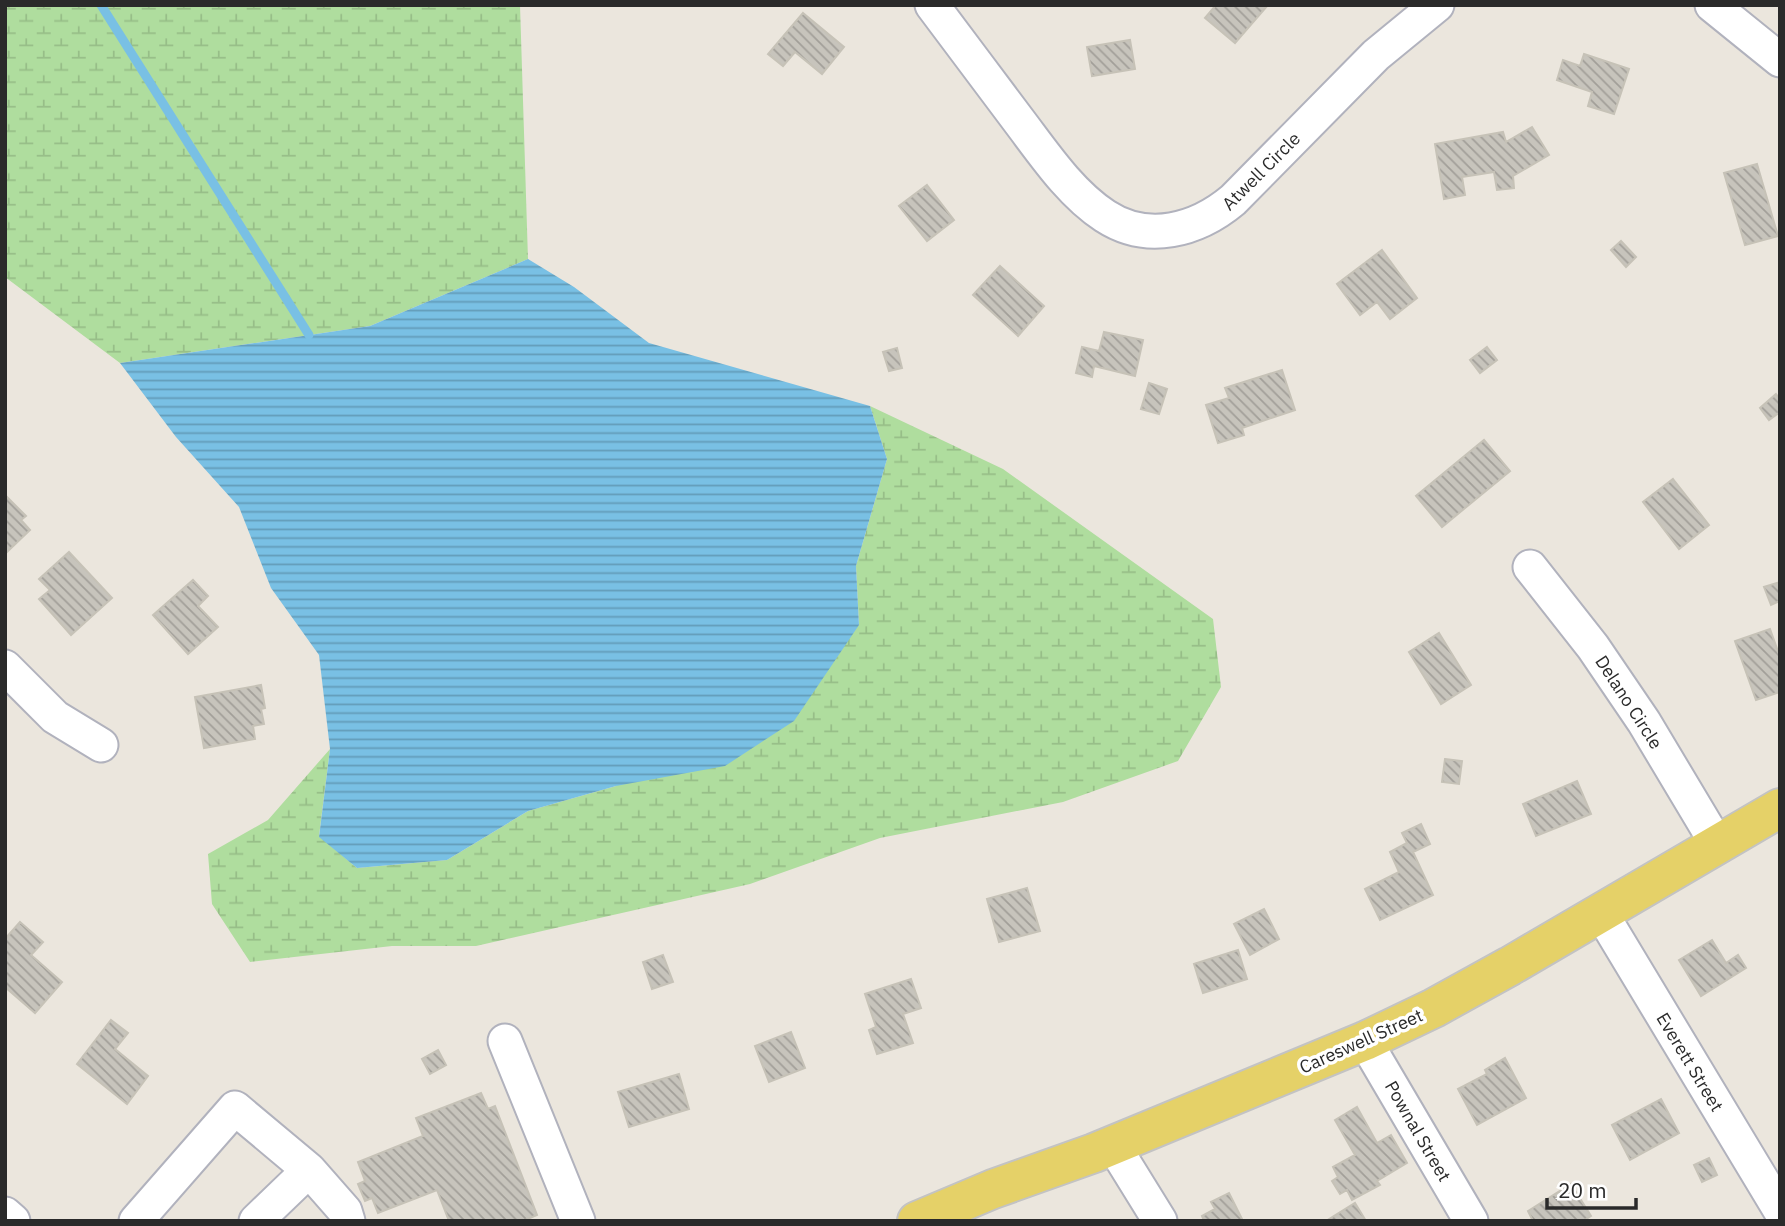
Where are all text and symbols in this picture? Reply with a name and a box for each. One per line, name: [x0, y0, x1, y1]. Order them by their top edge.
street label: Atwell Circle: [1217, 127, 1305, 215]
street label: Delano Circle: [1590, 651, 1668, 753]
street label: Careswell Street: [1296, 1004, 1426, 1078]
street label: Everett Street: [1651, 1008, 1729, 1116]
street label: Pownal Street: [1380, 1076, 1456, 1186]
scale bar: [1547, 1166, 1636, 1210]
text: 20 m: [1558, 1176, 1607, 1204]

